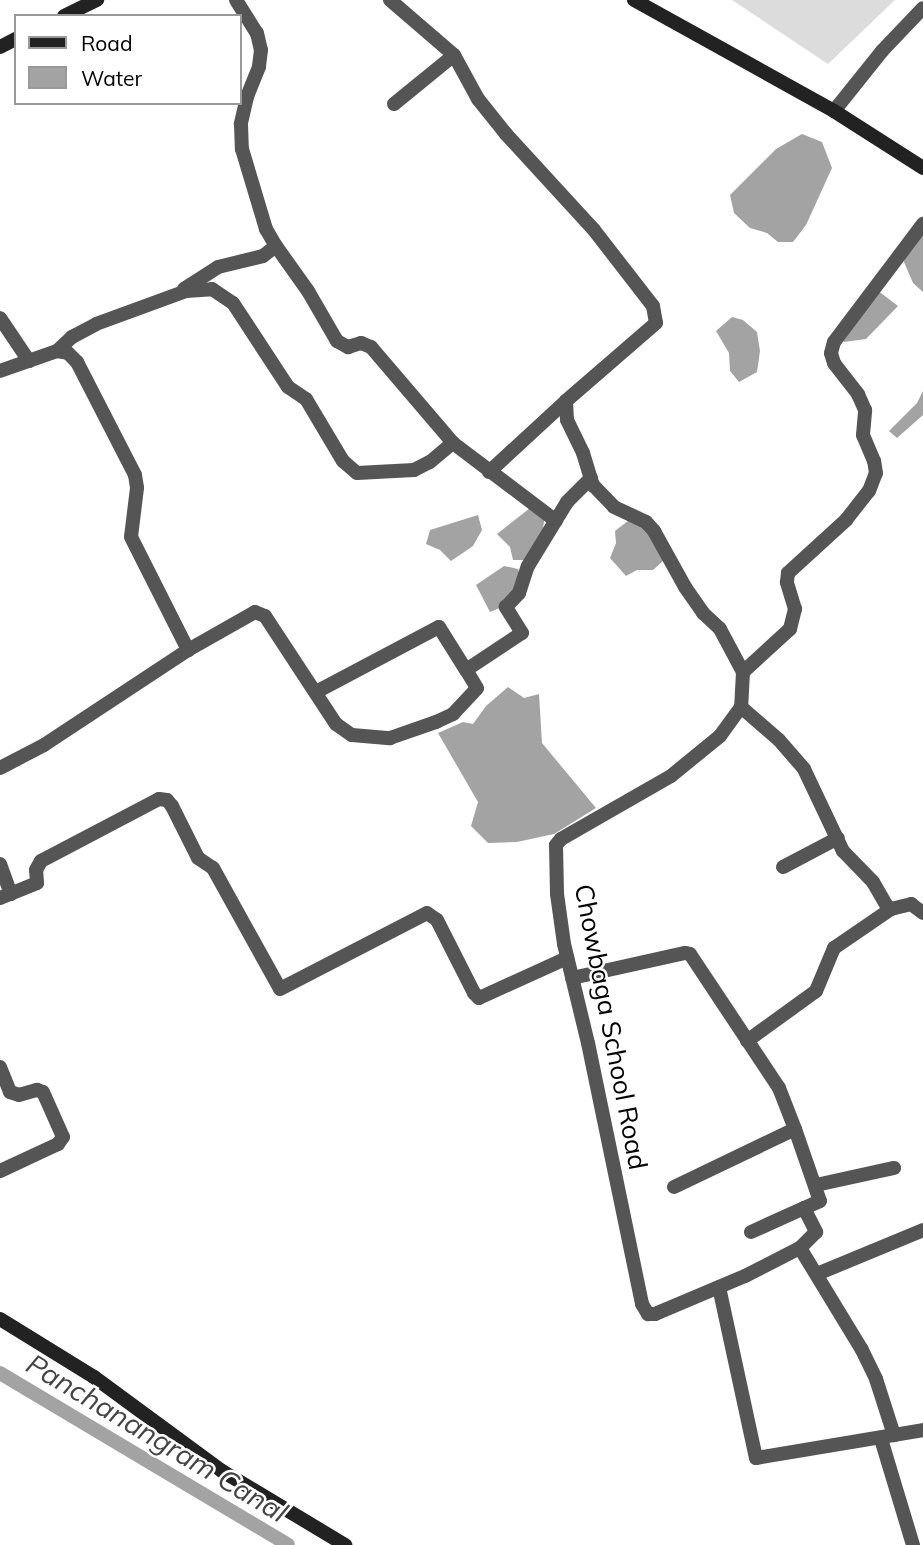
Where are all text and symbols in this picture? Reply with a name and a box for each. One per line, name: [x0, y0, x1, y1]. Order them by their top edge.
legend: [14, 14, 242, 105]
text: Road: [81, 30, 132, 56]
text: Water: [81, 65, 142, 91]
street label: Chowbaga School Road: [568, 882, 654, 1172]
water label: Panchanangram Canal: [20, 1347, 294, 1529]

